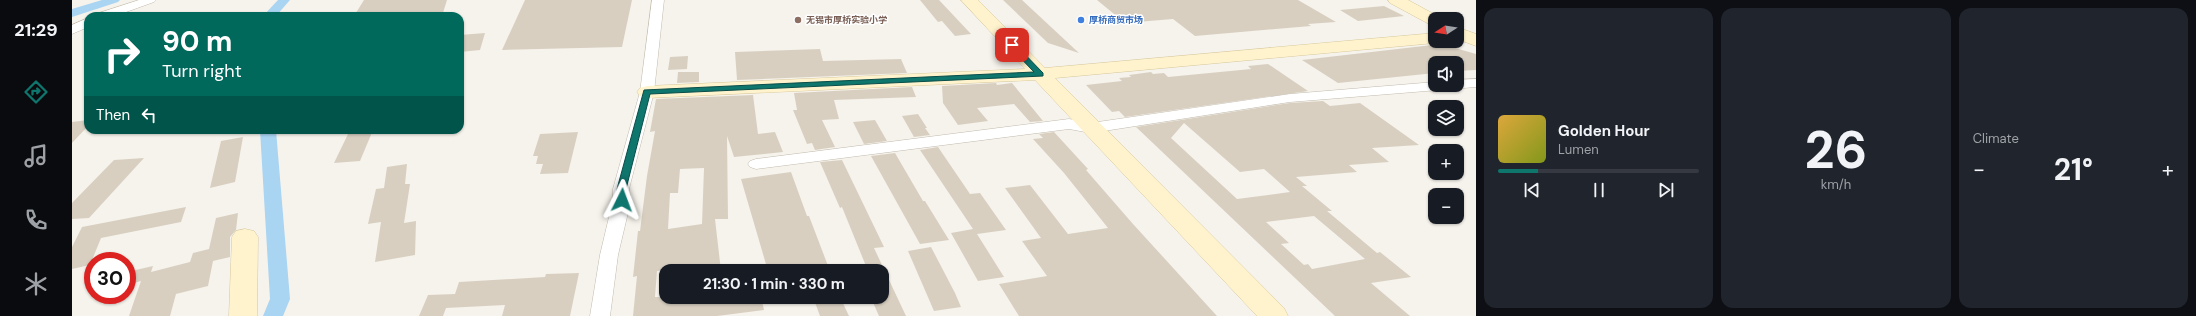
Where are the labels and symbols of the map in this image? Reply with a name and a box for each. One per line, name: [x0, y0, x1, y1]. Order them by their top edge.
north arrow: [1428, 12, 1464, 48]
place label: 无锡市厚桥实验小学: [806, 14, 887, 26]
place label: 厚桥商贸市场: [1089, 14, 1143, 26]
marker: 无锡市厚桥实验小学: [793, 15, 803, 25]
marker: 厚桥商贸市场: [1076, 15, 1086, 25]
pin: [995, 28, 1029, 62]
position arrow: [601, 179, 643, 221]
speed limit sign: 30: [84, 252, 136, 304]

